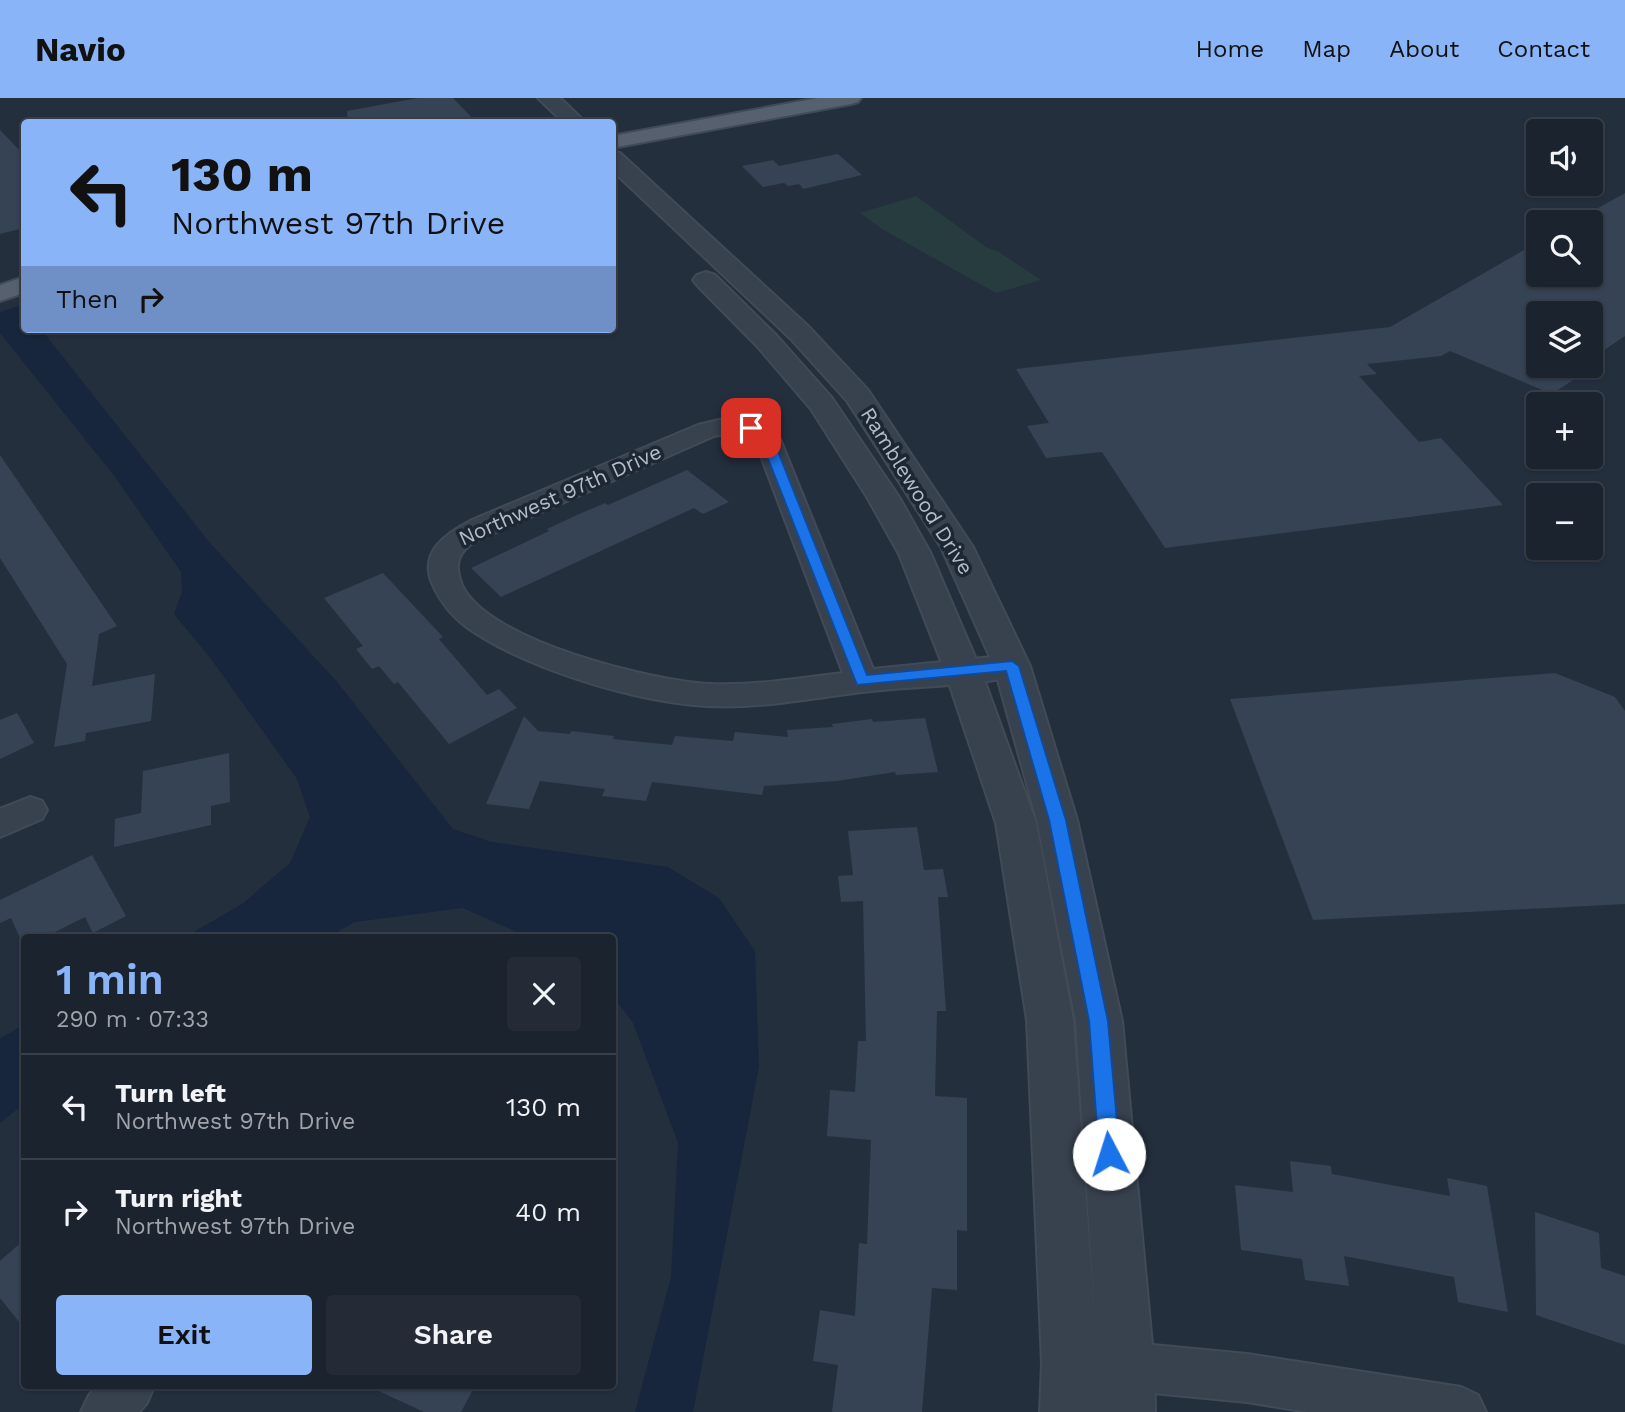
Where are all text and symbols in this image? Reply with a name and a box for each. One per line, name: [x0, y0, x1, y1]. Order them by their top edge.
text: Navio: [35, 30, 126, 69]
text: Home: [1196, 35, 1264, 63]
text: Map: [1302, 35, 1351, 63]
text: About: [1389, 35, 1459, 63]
text: Contact: [1497, 35, 1590, 63]
map controls: [1526, 119, 1603, 560]
button: sound: [1526, 119, 1603, 196]
text: 130 m: [171, 145, 313, 203]
icon: left: [56, 147, 147, 238]
text: Northwest 97th Drive: [171, 204, 505, 242]
button: search: [1526, 210, 1603, 287]
icon: right: [132, 280, 170, 318]
text: Then: [56, 284, 118, 314]
button: layers: [1526, 301, 1603, 378]
button: +: [1526, 392, 1603, 469]
pin: [721, 398, 781, 458]
street label: Ramblewood Drive: [856, 403, 979, 579]
icon: arrive: [732, 409, 770, 447]
street label: Northwest 97th Drive: [455, 439, 665, 551]
button: −: [1526, 483, 1603, 560]
text: 1 min: [56, 955, 164, 1004]
button: close: [507, 957, 581, 1031]
text: 290 m · 07:33: [56, 1006, 209, 1033]
text: Turn left: [115, 1078, 226, 1108]
icon: left: [56, 1088, 94, 1126]
text: 130 m: [506, 1092, 581, 1122]
text: Northwest 97th Drive: [115, 1108, 355, 1135]
position arrow: [1072, 1117, 1146, 1191]
text: Turn right: [115, 1183, 242, 1213]
icon: right: [56, 1193, 94, 1231]
text: 40 m: [515, 1197, 581, 1227]
text: Northwest 97th Drive: [115, 1213, 355, 1240]
button: Exit: [56, 1295, 312, 1375]
button: Share: [326, 1295, 581, 1375]

